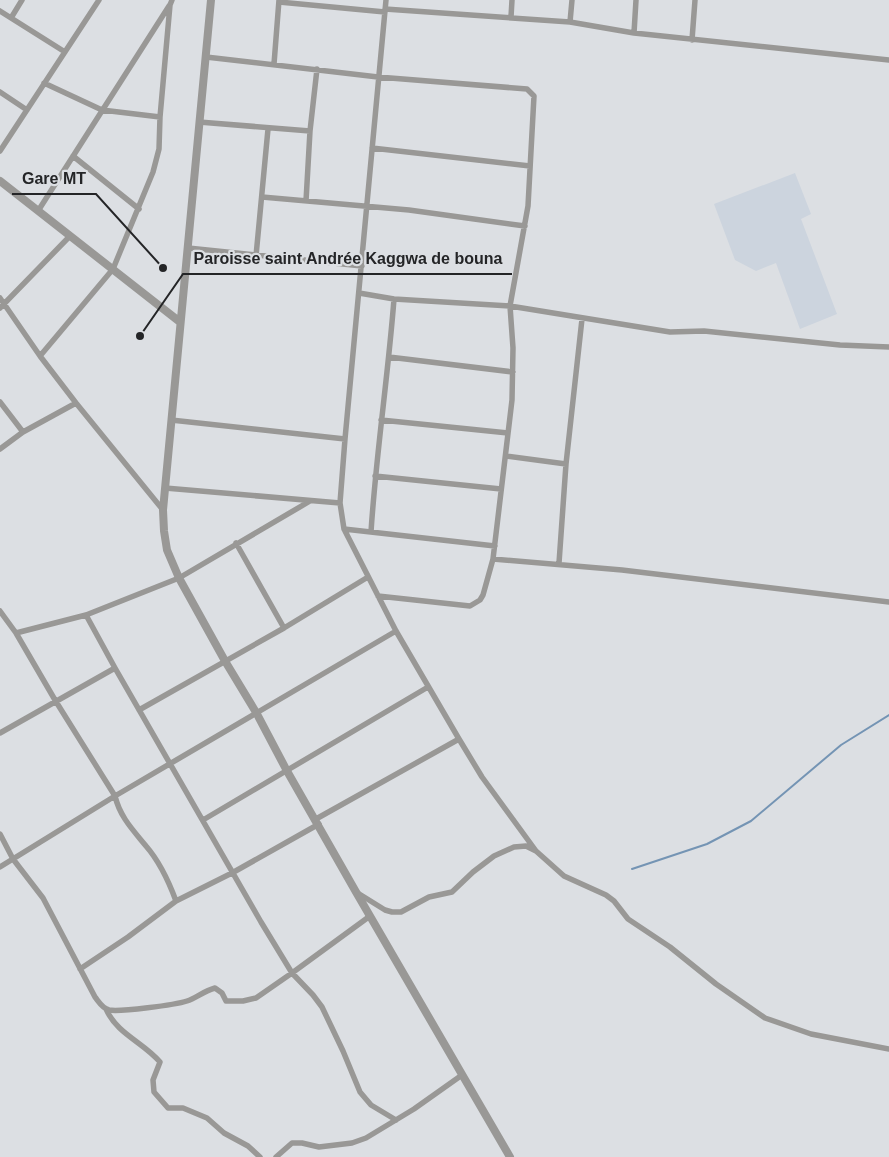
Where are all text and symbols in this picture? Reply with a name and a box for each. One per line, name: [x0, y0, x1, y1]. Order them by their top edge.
callout: Gare MT: [12, 163, 96, 194]
text: Gare MT: [22, 170, 86, 187]
callout: Paroisse saint Andrée Kaggwa de bouna: [183, 243, 512, 274]
text: Paroisse saint Andrée Kaggwa de bouna: [194, 250, 503, 267]

